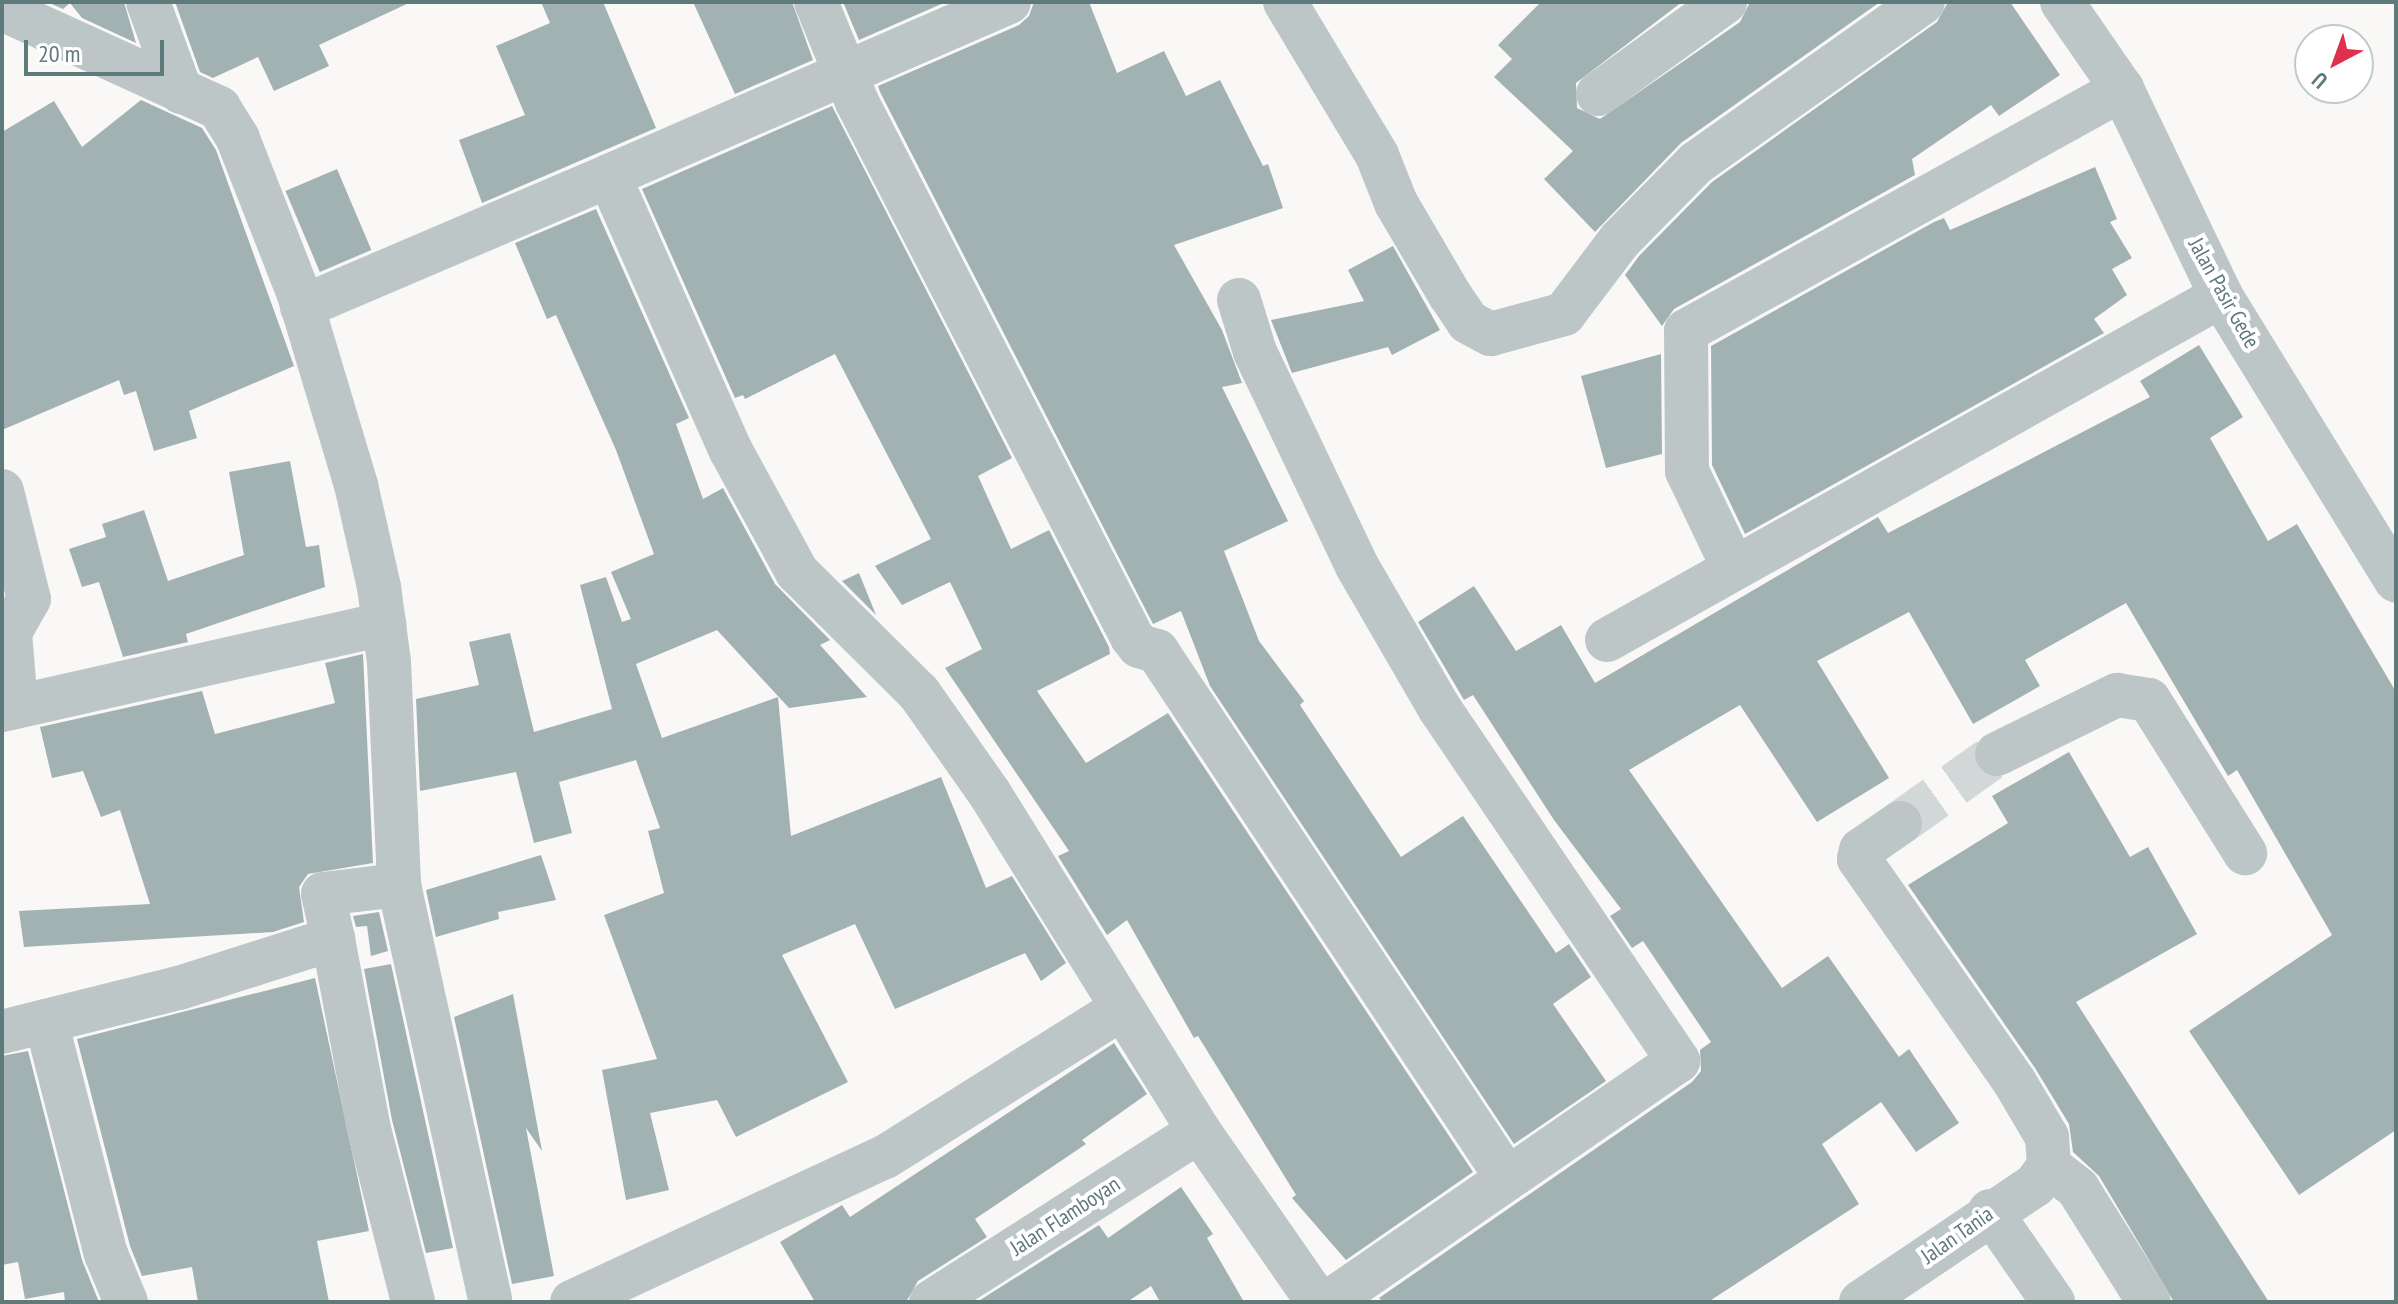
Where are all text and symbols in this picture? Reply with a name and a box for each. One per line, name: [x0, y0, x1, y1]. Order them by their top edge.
scale bar: [28, 24, 168, 74]
north arrow: [2294, 24, 2374, 104]
text: 20 m: [38, 38, 80, 69]
text: U: [2306, 66, 2333, 95]
street label: Jalan Pasir Gede: [2183, 233, 2265, 353]
street label: Jalan Flamboyan: [1005, 1171, 1125, 1261]
street label: Jalan Tania: [1916, 1201, 1998, 1269]

